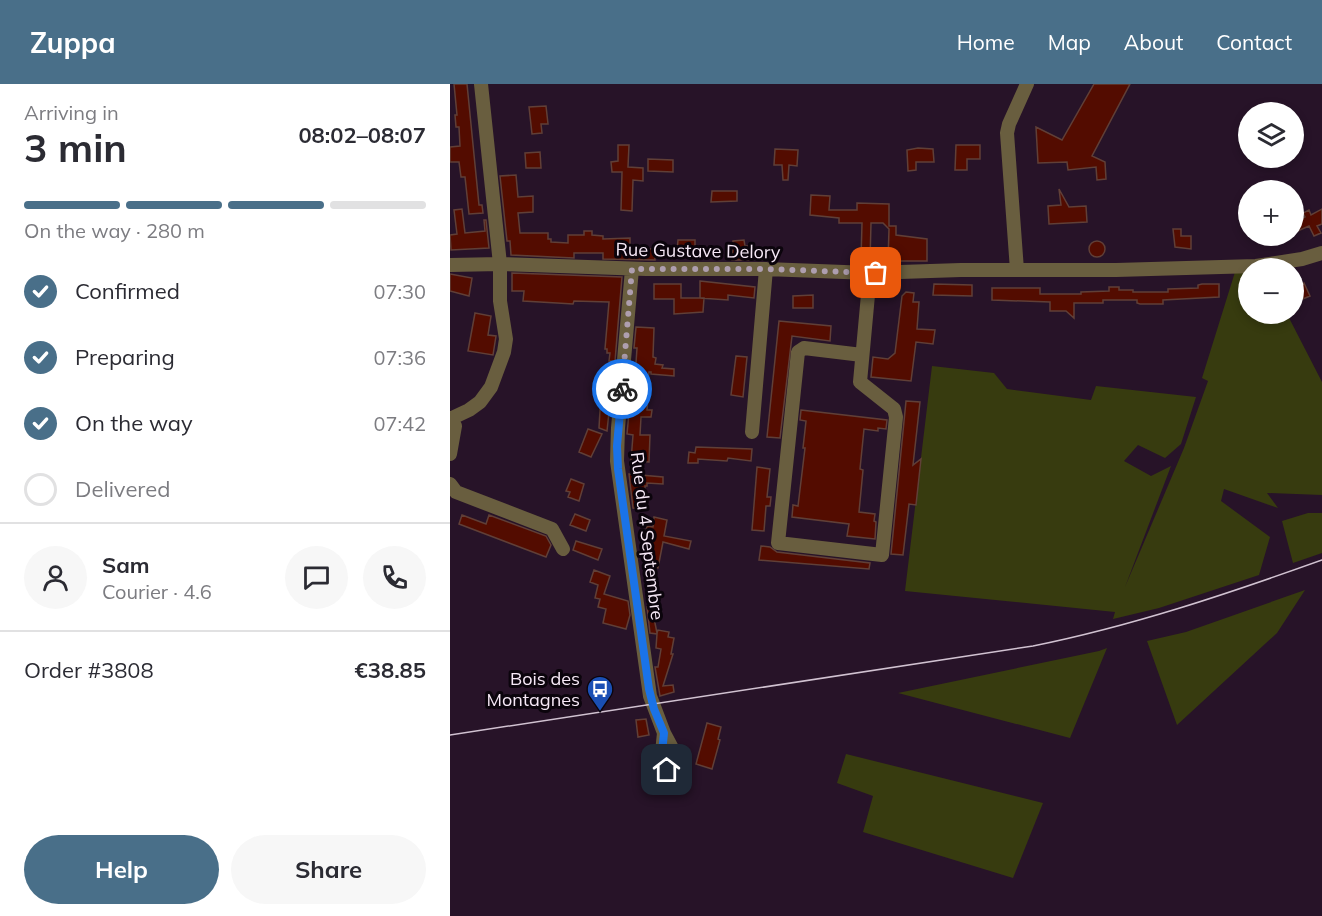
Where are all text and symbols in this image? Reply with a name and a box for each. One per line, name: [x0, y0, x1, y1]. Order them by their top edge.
text: Zuppa: [30, 25, 116, 60]
text: Home: [957, 29, 1015, 55]
text: Map: [1048, 29, 1091, 55]
text: About: [1124, 29, 1183, 55]
text: Contact: [1216, 29, 1292, 55]
text: Arriving in: [24, 100, 119, 125]
map controls: [1238, 102, 1304, 324]
button: layers: [1238, 102, 1304, 168]
text: 08:02–08:07: [298, 121, 426, 149]
text: 3 min: [24, 123, 127, 172]
button: +: [1238, 180, 1304, 246]
text: On the way · 280 m: [24, 218, 205, 243]
street label: Rue Gustave Delory: [615, 238, 781, 263]
pin: [850, 247, 901, 298]
icon: bag: [859, 256, 892, 289]
button: −: [1238, 258, 1304, 324]
icon: check: [24, 275, 57, 308]
text: Confirmed: [75, 277, 180, 305]
text: 07:30: [373, 279, 426, 304]
icon: check: [24, 341, 57, 374]
text: Preparing: [75, 343, 175, 371]
text: 07:36: [373, 345, 426, 370]
courier: [592, 359, 652, 419]
icon: bike: [606, 373, 639, 406]
icon: check: [24, 407, 57, 440]
text: On the way: [75, 409, 193, 437]
text: 07:42: [373, 411, 426, 436]
street label: Rue du 4 Septembre: [626, 451, 669, 621]
text: Delivered: [75, 475, 170, 503]
button: person: [24, 546, 87, 609]
button: chat: [285, 546, 348, 609]
button: phone: [363, 546, 426, 609]
text: Sam: [102, 551, 150, 579]
text: Courier · 4.6: [102, 579, 212, 604]
text: Order #3808: [24, 656, 154, 684]
text: €38.85: [355, 656, 426, 684]
place label: Bois des Montagnes: [487, 667, 580, 711]
bus stop icon: Bois des Montagnes: [585, 674, 615, 712]
pin: [641, 744, 692, 795]
icon: home: [650, 753, 683, 786]
button: Help: [24, 835, 219, 904]
button: Share: [231, 835, 426, 904]

